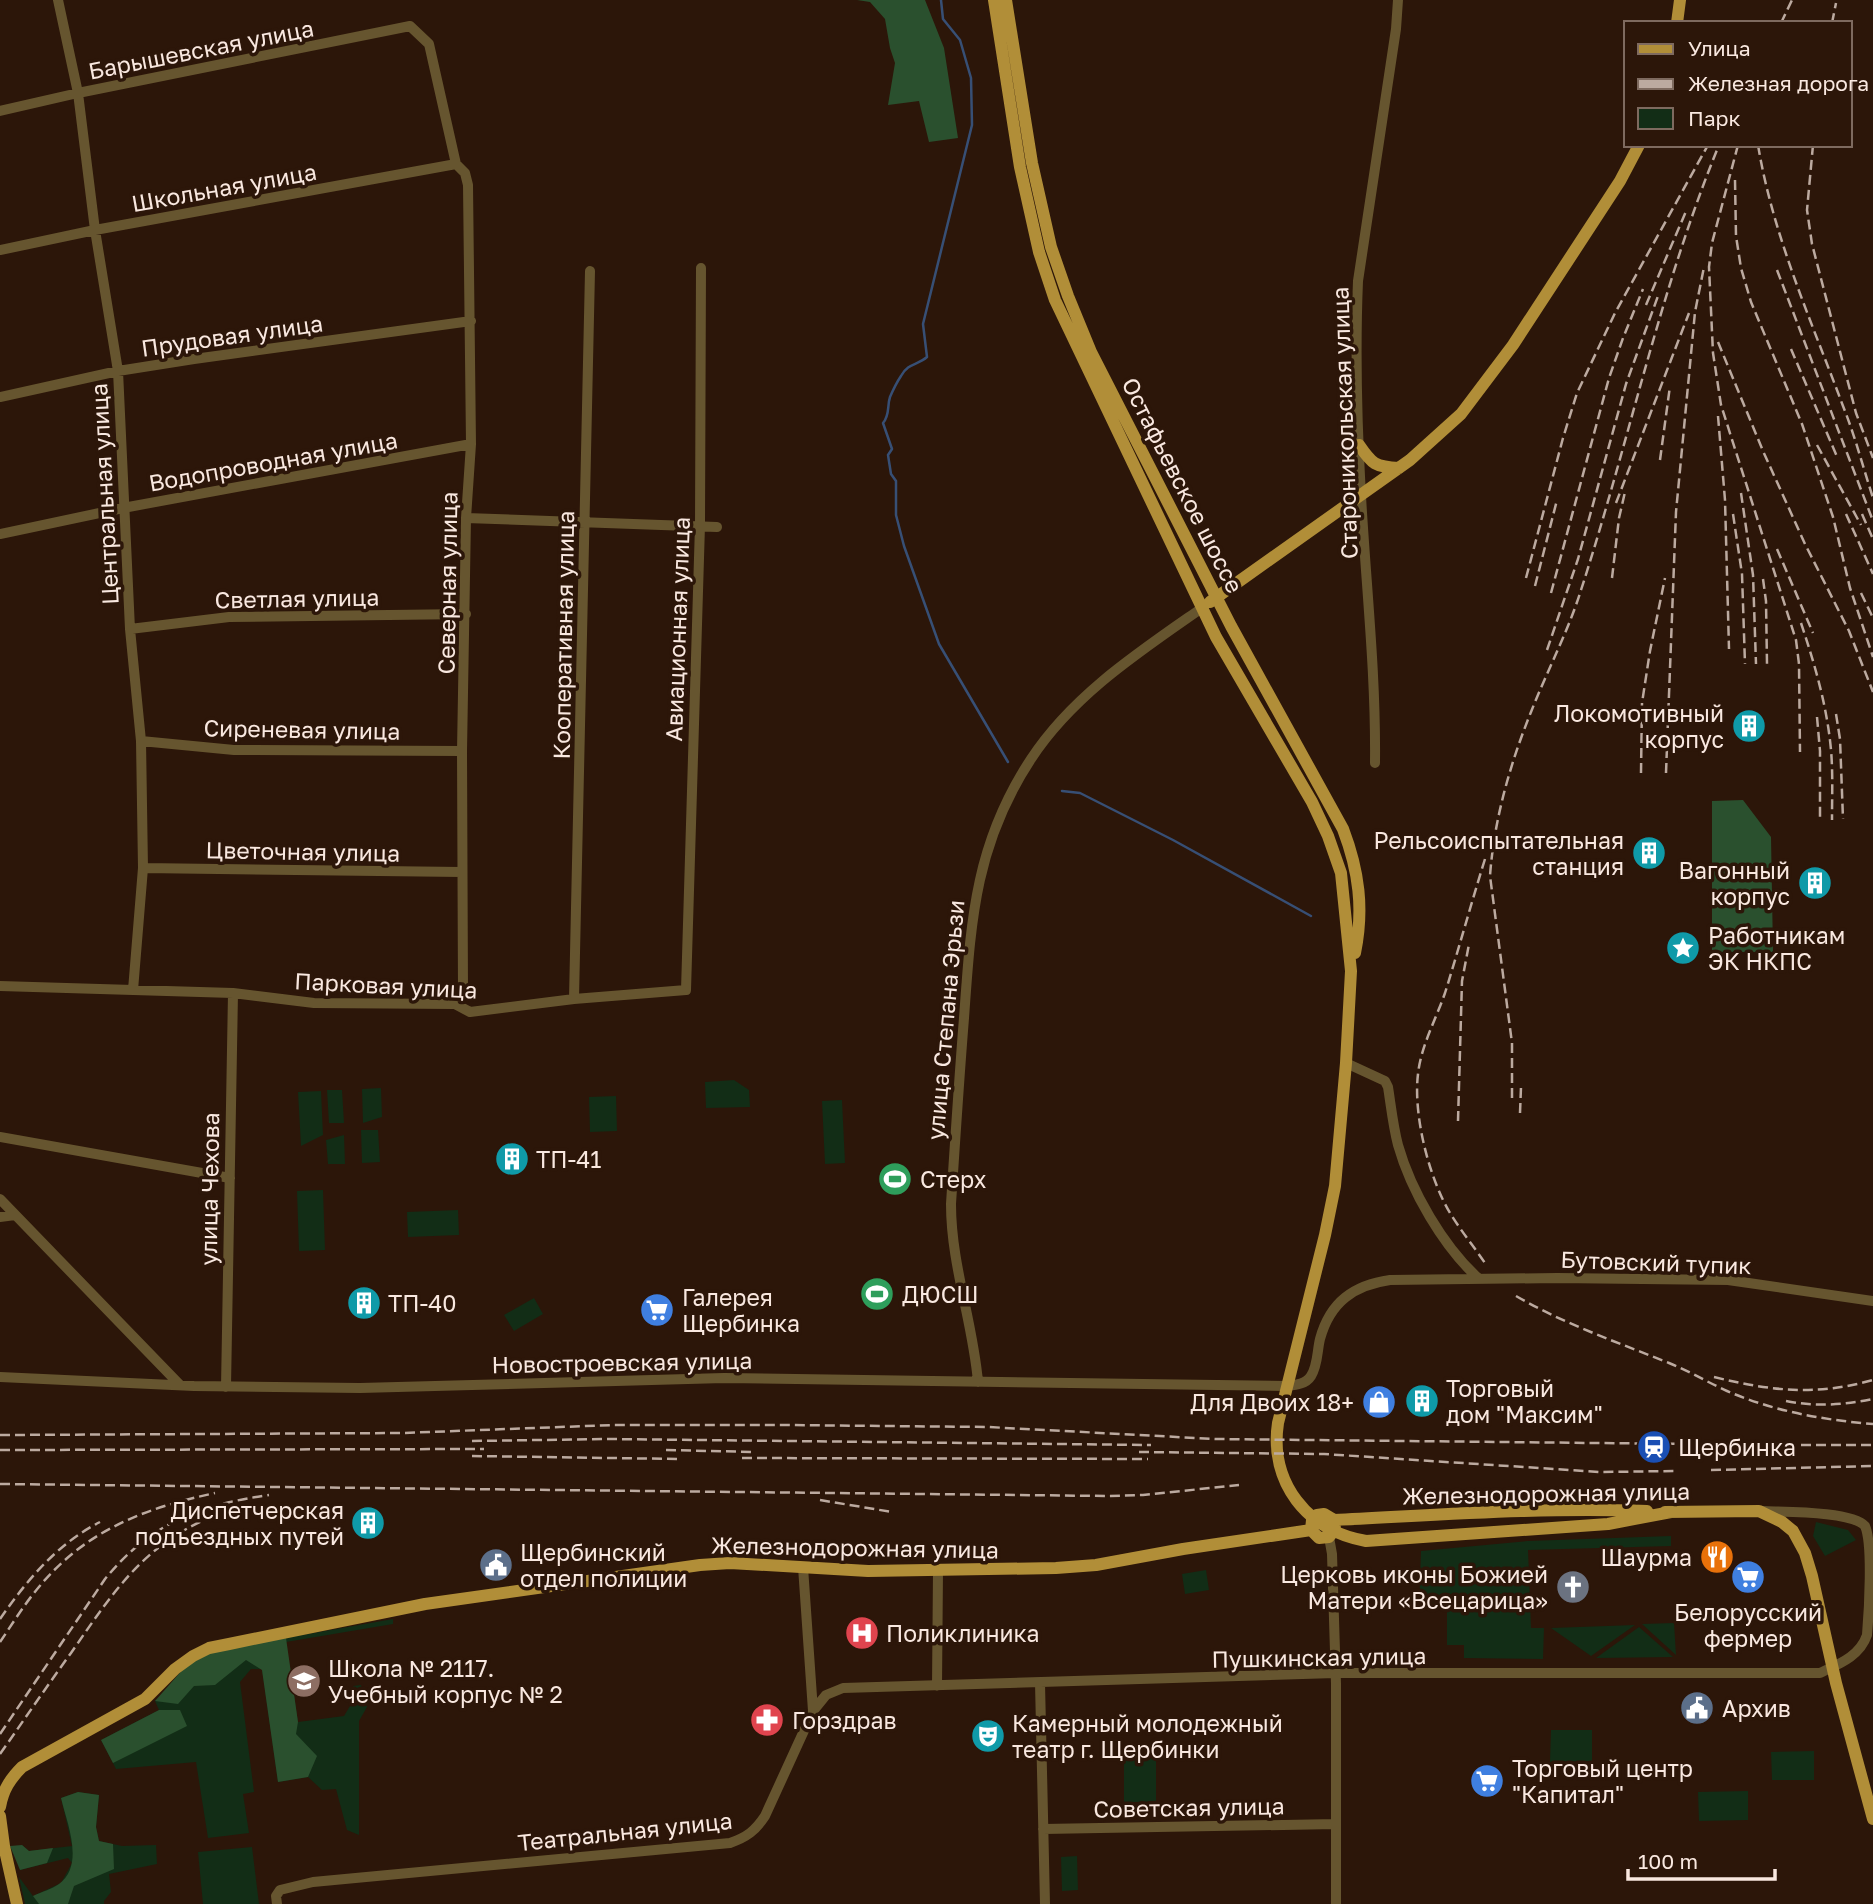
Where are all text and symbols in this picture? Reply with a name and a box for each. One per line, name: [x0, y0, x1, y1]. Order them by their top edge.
street label: Барышевская улица: [86, 13, 316, 85]
legend: [1624, 21, 1852, 147]
text: Улица: [1688, 35, 1751, 61]
text: Железная дорога: [1688, 70, 1869, 96]
text: Парк: [1688, 105, 1741, 131]
street label: Школьная улица: [129, 157, 319, 217]
street label: Староникольская улица: [1325, 286, 1363, 560]
street label: Прудовая улица: [139, 308, 325, 362]
street label: Остафьевское шоссе: [1116, 373, 1250, 597]
street label: Центральная улица: [84, 382, 124, 606]
street label: Водопроводная улица: [146, 425, 400, 497]
street label: Северная улица: [431, 491, 463, 675]
street label: Кооперативная улица: [547, 510, 579, 760]
street label: Авиационная улица: [659, 516, 695, 742]
street label: Светлая улица: [214, 583, 380, 613]
place label: Локомотивный корпус: [1554, 699, 1724, 753]
building icon: Локомотивный корпус: [1730, 707, 1768, 745]
street label: Сиреневая улица: [203, 713, 401, 745]
place label: Рельсоиспытательная станция: [1373, 826, 1624, 880]
building icon: Рельсоиспытательная станция: [1630, 834, 1668, 872]
street label: Цветочная улица: [205, 835, 401, 867]
place label: Вагонный корпус: [1679, 856, 1790, 910]
building icon: Вагонный корпус: [1796, 864, 1834, 902]
street label: улица Степана Эрьзи: [921, 899, 969, 1141]
place label: Работникам ЭК НКПС: [1708, 921, 1845, 975]
place icon: Работникам ЭК НКПС: [1664, 929, 1702, 967]
street label: Парковая улица: [294, 966, 478, 1004]
street label: улица Чехова: [194, 1112, 224, 1266]
building icon: ТП-41: [493, 1140, 531, 1178]
place label: ТП-41: [536, 1145, 601, 1173]
sports icon: Стерх: [876, 1160, 914, 1198]
place label: Стерх: [920, 1165, 987, 1193]
street label: Бутовский тупик: [1560, 1245, 1752, 1279]
sports icon: ДЮСШ: [858, 1275, 896, 1313]
place label: ДЮСШ: [902, 1280, 979, 1308]
place label: Галерея Щербинка: [682, 1283, 800, 1337]
building icon: ТП-40: [345, 1284, 383, 1322]
place label: ТП-40: [388, 1289, 457, 1317]
supermarket icon: Галерея Щербинка: [638, 1291, 676, 1329]
street label: Новостроевская улица: [491, 1346, 753, 1378]
place label: Торговый дом "Максим": [1446, 1374, 1603, 1428]
building icon: Торговый дом "Максим": [1403, 1382, 1441, 1420]
shop icon: Для Двоих 18+: [1360, 1383, 1398, 1421]
place label: Для Двоих 18+: [1190, 1388, 1354, 1416]
station icon: Щербинка: [1635, 1428, 1673, 1466]
place label: Щербинка: [1678, 1433, 1796, 1461]
street label: Железнодорожная улица: [1402, 1476, 1690, 1510]
place label: Диспетчерская подъездных путей: [135, 1496, 344, 1550]
building icon: Диспетчерская подъездных путей: [349, 1504, 387, 1542]
street label: Железнодорожная улица: [711, 1530, 999, 1564]
place label: Щербинский отдел полиции: [520, 1538, 687, 1592]
restaurant icon: Шаурма: [1698, 1538, 1736, 1576]
place label: Шаурма: [1601, 1543, 1692, 1571]
public building icon: Щербинский отдел полиции: [477, 1546, 515, 1584]
supermarket icon: Белорусский фермер: [1729, 1558, 1767, 1596]
place label: Церковь иконы Божией Матери «Всецарица»: [1280, 1560, 1548, 1614]
church icon: Церковь иконы Божией Матери «Всецарица»: [1554, 1568, 1592, 1606]
place label: Белорусский фермер: [1674, 1598, 1822, 1652]
hospital icon: Поликлиника: [843, 1614, 881, 1652]
place label: Поликлиника: [886, 1619, 1040, 1647]
street label: Пушкинская улица: [1211, 1641, 1427, 1673]
place label: Школа № 2117. Учебный корпус № 2: [328, 1654, 563, 1708]
school or university icon: Школа № 2117. Учебный корпус № 2: [285, 1662, 323, 1700]
public building icon: Архив: [1678, 1689, 1716, 1727]
place label: Архив: [1722, 1694, 1791, 1722]
pharmacy icon: Горздрав: [748, 1701, 786, 1739]
place label: Горздрав: [792, 1706, 896, 1734]
place label: Камерный молодежный театр г. Щербинки: [1012, 1709, 1283, 1763]
theatre icon: Камерный молодежный театр г. Щербинки: [969, 1717, 1007, 1755]
place label: Торговый центр "Капитал": [1512, 1754, 1693, 1808]
supermarket icon: Торговый центр "Капитал": [1468, 1762, 1506, 1800]
street label: Советская улица: [1093, 1791, 1285, 1823]
street label: Театральная улица: [516, 1806, 734, 1856]
scale bar: [1628, 1838, 1775, 1882]
text: 100 m: [1638, 1848, 1698, 1874]

